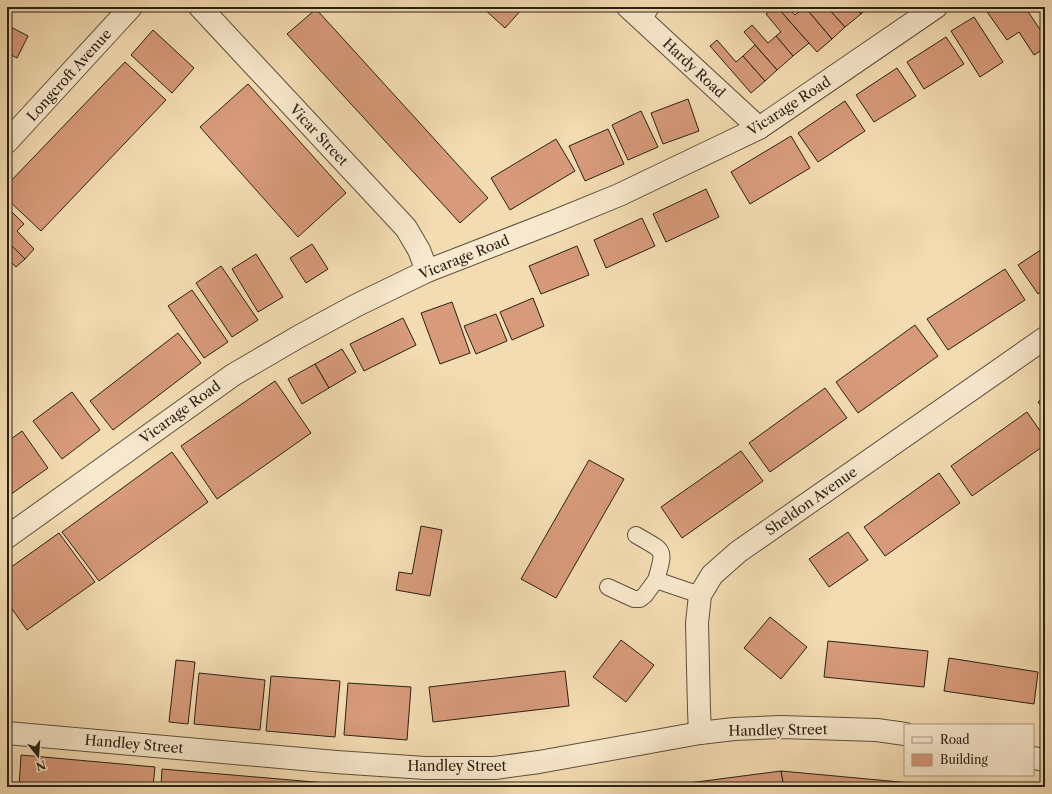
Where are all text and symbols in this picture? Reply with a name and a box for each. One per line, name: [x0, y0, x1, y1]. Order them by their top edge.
street label: Longcroft Avenue: [23, 25, 115, 125]
street label: Hardy Road: [659, 34, 729, 102]
street label: Vicarage Road: [743, 72, 834, 140]
street label: Vicar Street: [285, 100, 352, 170]
street label: Vicarage Road: [415, 231, 512, 284]
street label: Vicarage Road: [135, 376, 224, 448]
street label: Sheldon Avenue: [762, 463, 861, 539]
street label: Handley Street: [728, 720, 828, 740]
legend: [904, 724, 1034, 776]
street label: Handley Street: [84, 731, 184, 757]
text: Road: [940, 732, 970, 747]
north arrow: [18, 736, 58, 776]
text: Building: [940, 752, 988, 767]
text: N: [34, 757, 48, 774]
street label: Handley Street: [407, 757, 507, 775]

